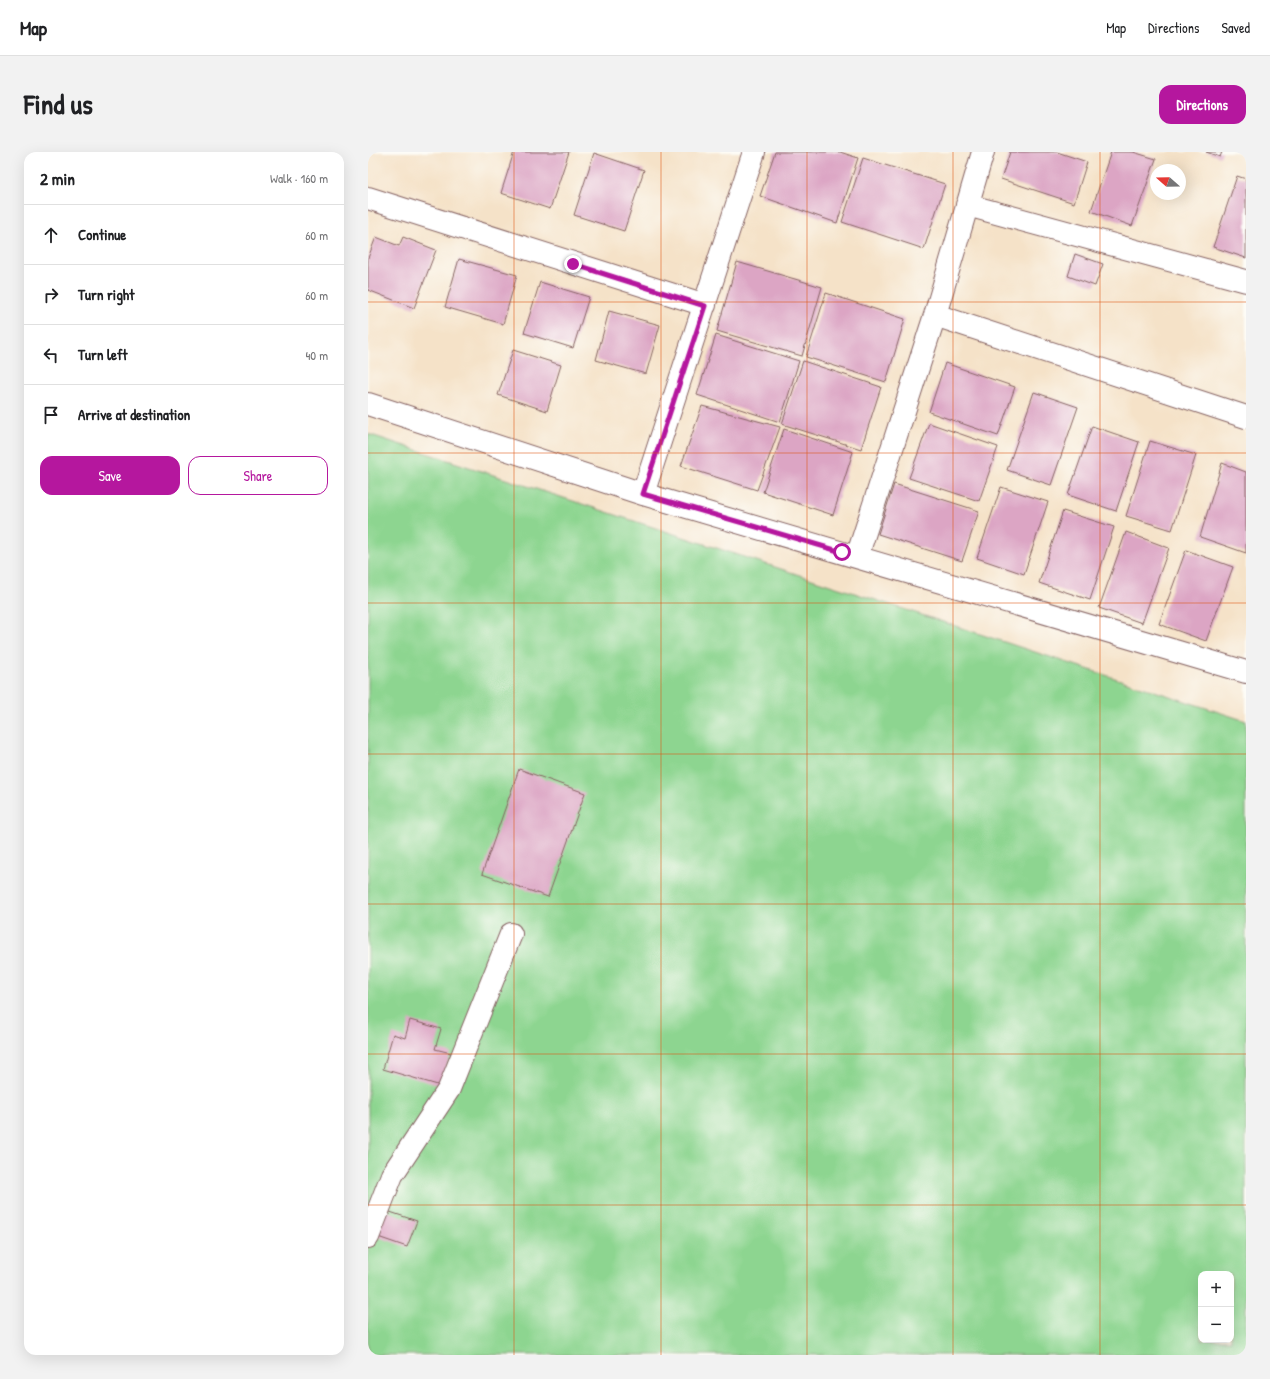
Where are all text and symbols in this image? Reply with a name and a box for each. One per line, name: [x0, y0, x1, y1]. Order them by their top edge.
text: Map: [20, 15, 47, 41]
text: Map: [1106, 18, 1126, 37]
text: Directions: [1148, 18, 1199, 37]
text: Saved: [1221, 18, 1250, 37]
text: Find us: [24, 85, 93, 123]
button: Directions: [1159, 85, 1246, 124]
north arrow: [1150, 164, 1186, 200]
text: 2 min: [40, 167, 75, 190]
text: Walk · 160 m: [270, 169, 328, 187]
icon: ahead: [40, 224, 62, 246]
text: Continue: [78, 224, 126, 245]
text: 60 m: [305, 226, 328, 244]
route end: [564, 255, 582, 273]
icon: right: [40, 284, 62, 306]
text: Turn right: [78, 284, 134, 305]
text: 60 m: [305, 286, 328, 304]
icon: left: [40, 344, 62, 366]
text: Turn left: [78, 344, 128, 365]
text: 40 m: [305, 346, 328, 364]
icon: arrive: [40, 404, 62, 426]
text: Arrive at destination: [78, 404, 190, 425]
button: Save: [40, 456, 180, 495]
button: Share: [188, 456, 328, 495]
route start: [833, 543, 851, 561]
map controls: [1198, 1271, 1234, 1343]
button: +: [1198, 1271, 1234, 1307]
button: −: [1198, 1307, 1234, 1343]

